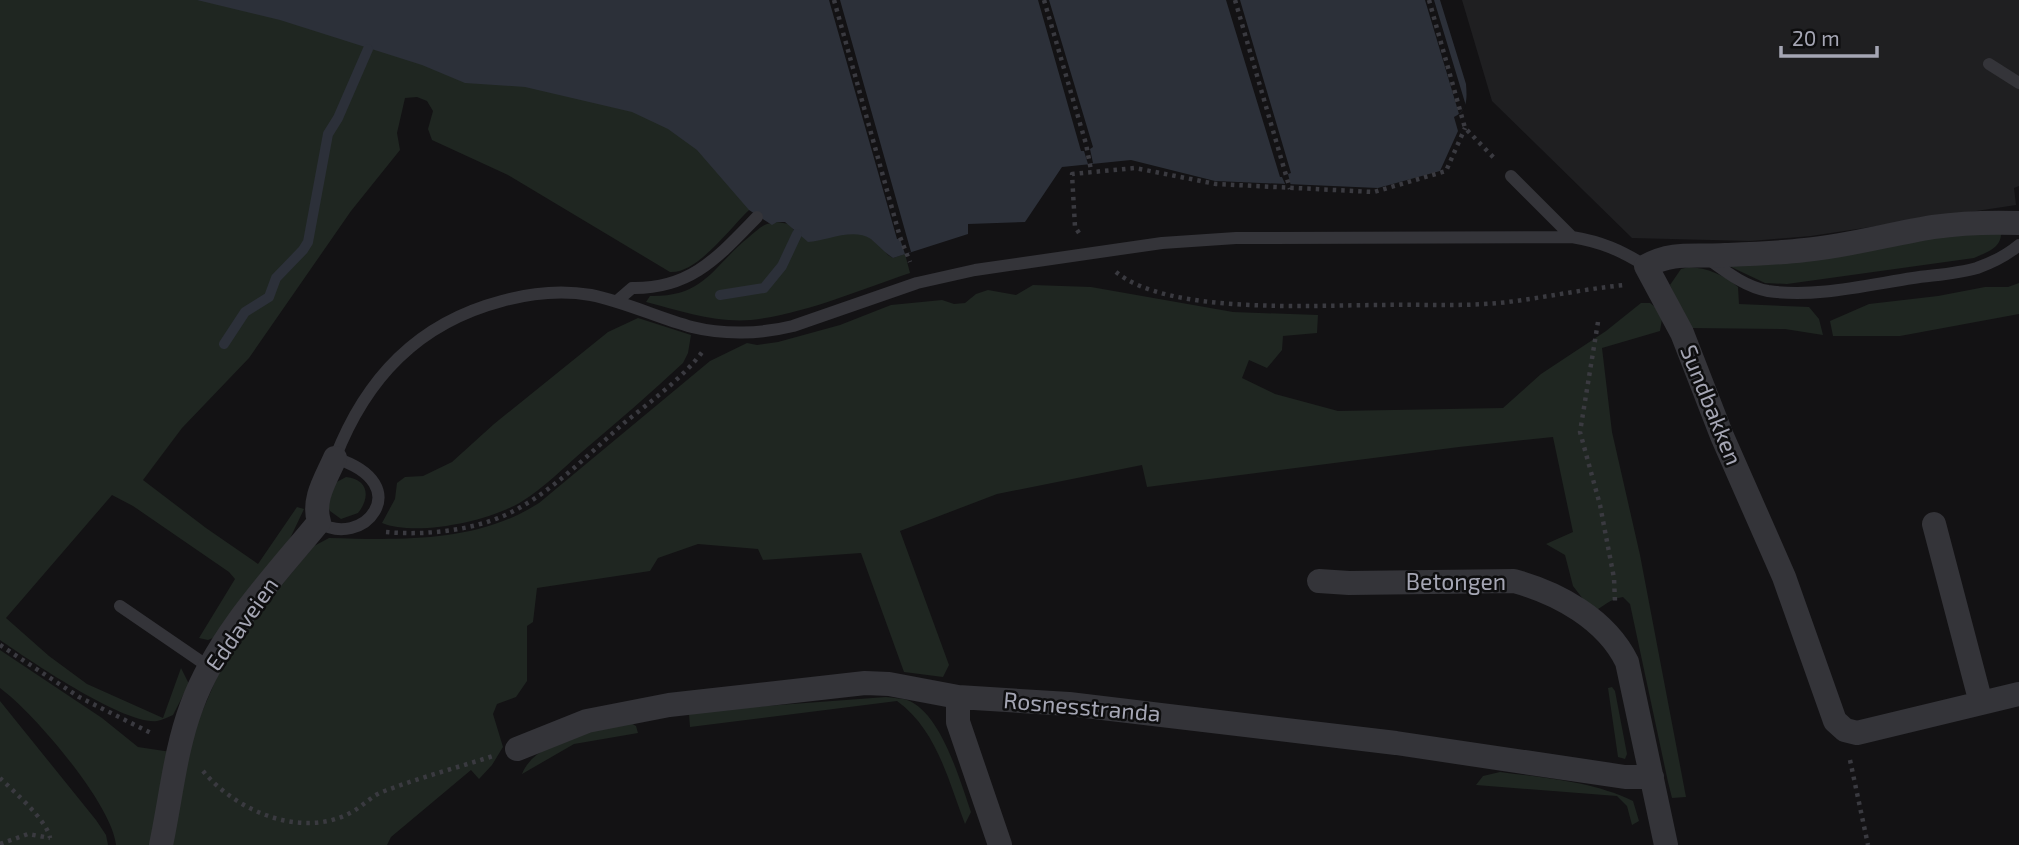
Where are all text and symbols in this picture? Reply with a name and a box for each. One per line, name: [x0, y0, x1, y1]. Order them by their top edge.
scale bar: [1781, 14, 1877, 58]
text: 20 m: [1792, 25, 1840, 50]
street label: Sundbakken: [1675, 340, 1749, 469]
street label: Betongen: [1406, 567, 1506, 595]
street label: Eddaveien: [199, 571, 284, 676]
street label: Rosnesstranda: [1002, 685, 1162, 727]

